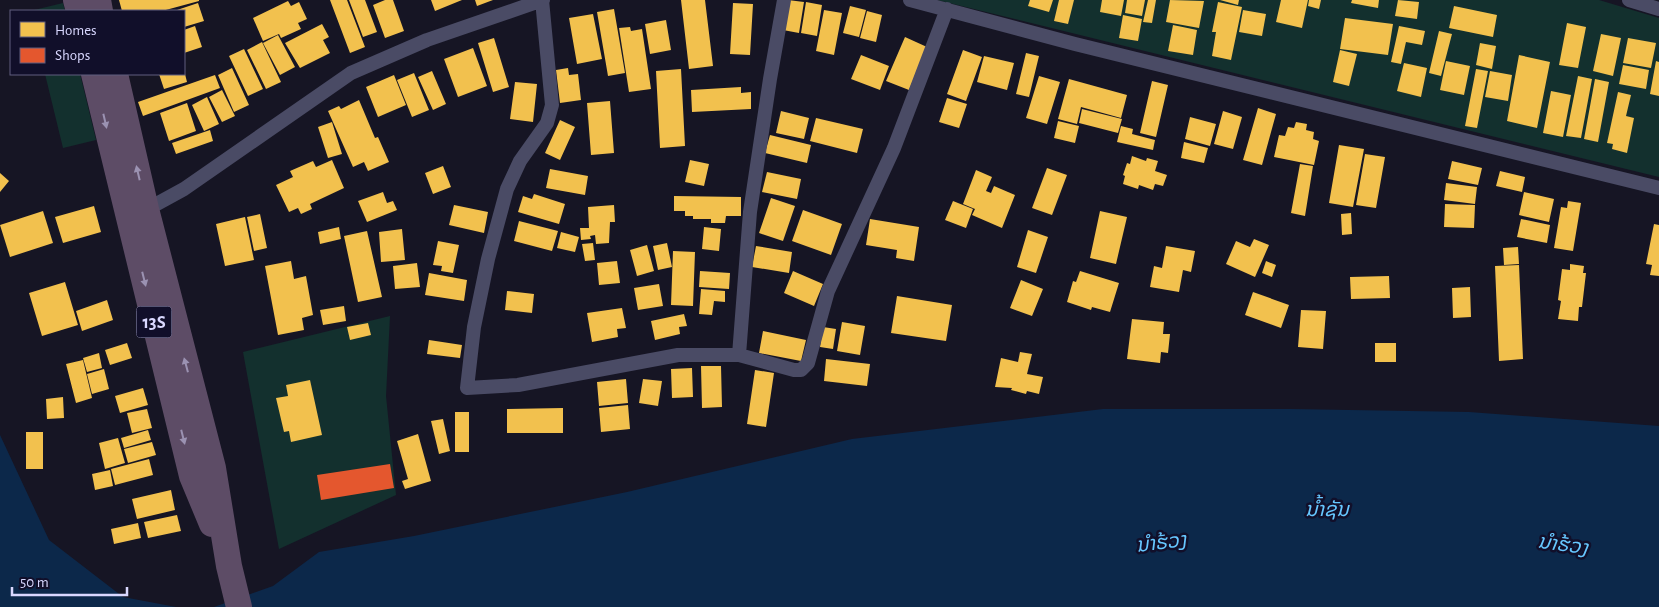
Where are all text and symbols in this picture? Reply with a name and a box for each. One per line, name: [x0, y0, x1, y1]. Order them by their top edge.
legend: [10, 10, 185, 75]
text: Homes: [55, 23, 97, 38]
text: Shops: [55, 48, 90, 63]
one-way arrow: [101, 114, 109, 129]
one-way arrow: [134, 166, 142, 181]
one-way arrow: [140, 272, 148, 287]
road number: 13S: [136, 306, 172, 338]
one-way arrow: [182, 357, 190, 372]
one-way arrow: [179, 429, 187, 444]
water label: ນ້ຳຊັນ: [1305, 494, 1350, 520]
water label: ນຳ້ຮວງ: [1135, 529, 1189, 556]
water label: ນຳ້ຮວງ: [1537, 531, 1591, 559]
scale bar: [12, 564, 128, 596]
text: 50 m: [20, 575, 49, 590]

